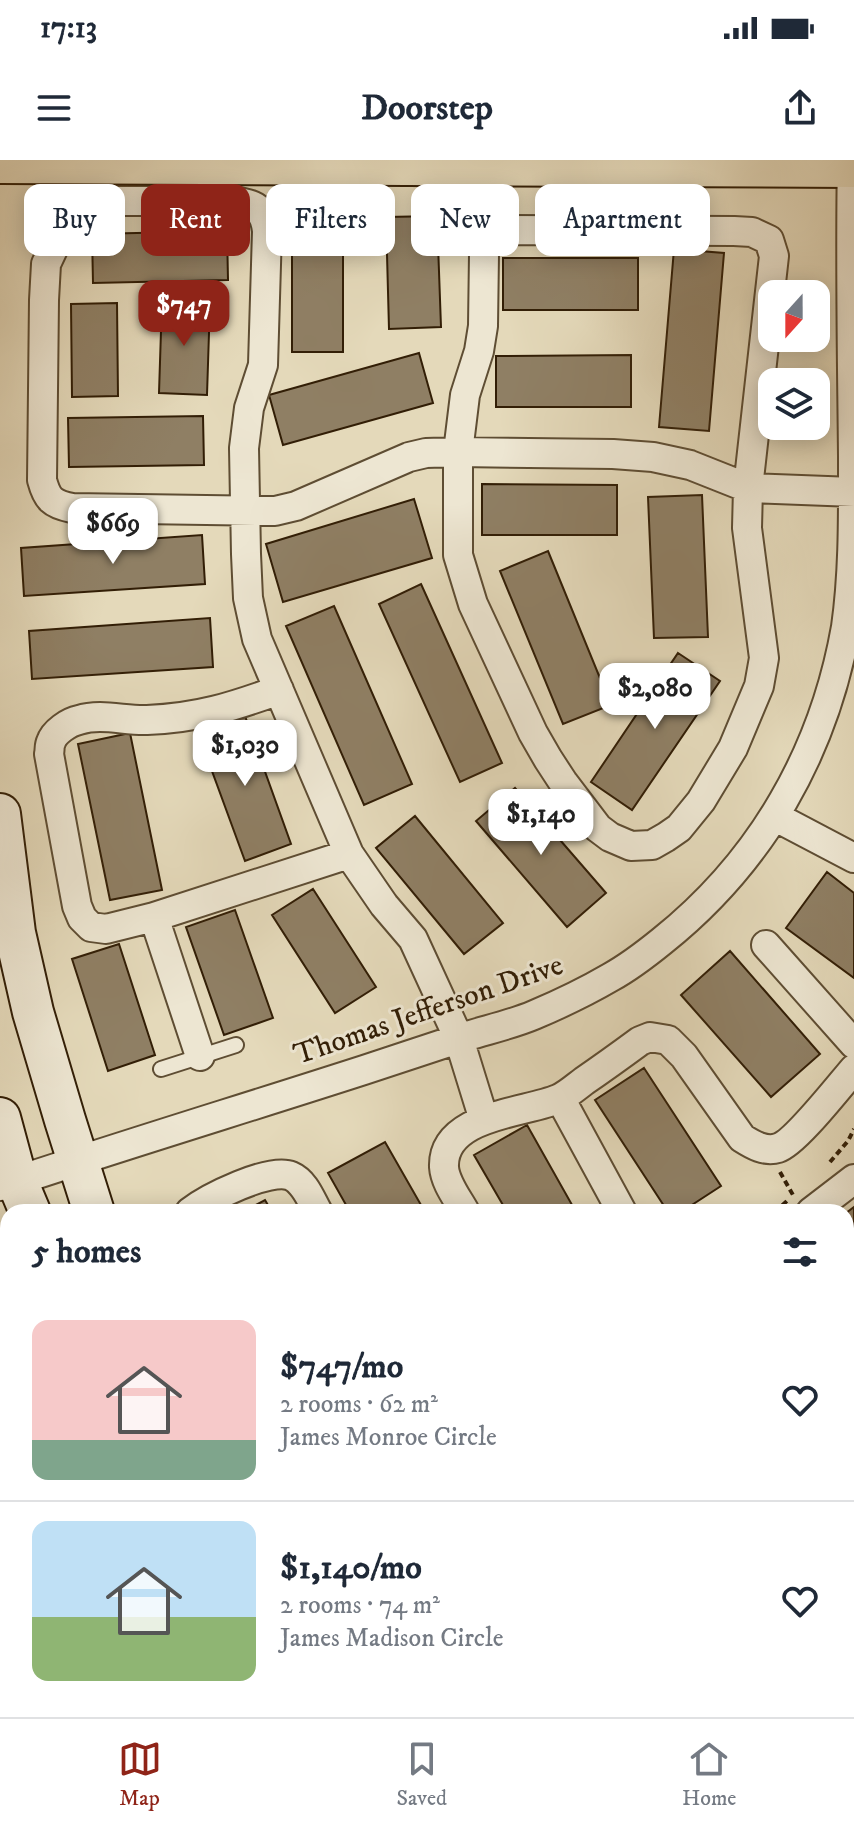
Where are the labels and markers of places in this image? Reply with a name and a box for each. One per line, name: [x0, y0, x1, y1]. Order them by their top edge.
pin: $747: [137, 280, 231, 348]
pin: $669: [66, 498, 160, 566]
pin: $2,080: [590, 663, 720, 731]
pin: $1,030: [180, 720, 310, 788]
pin: $1,140: [476, 789, 606, 857]

